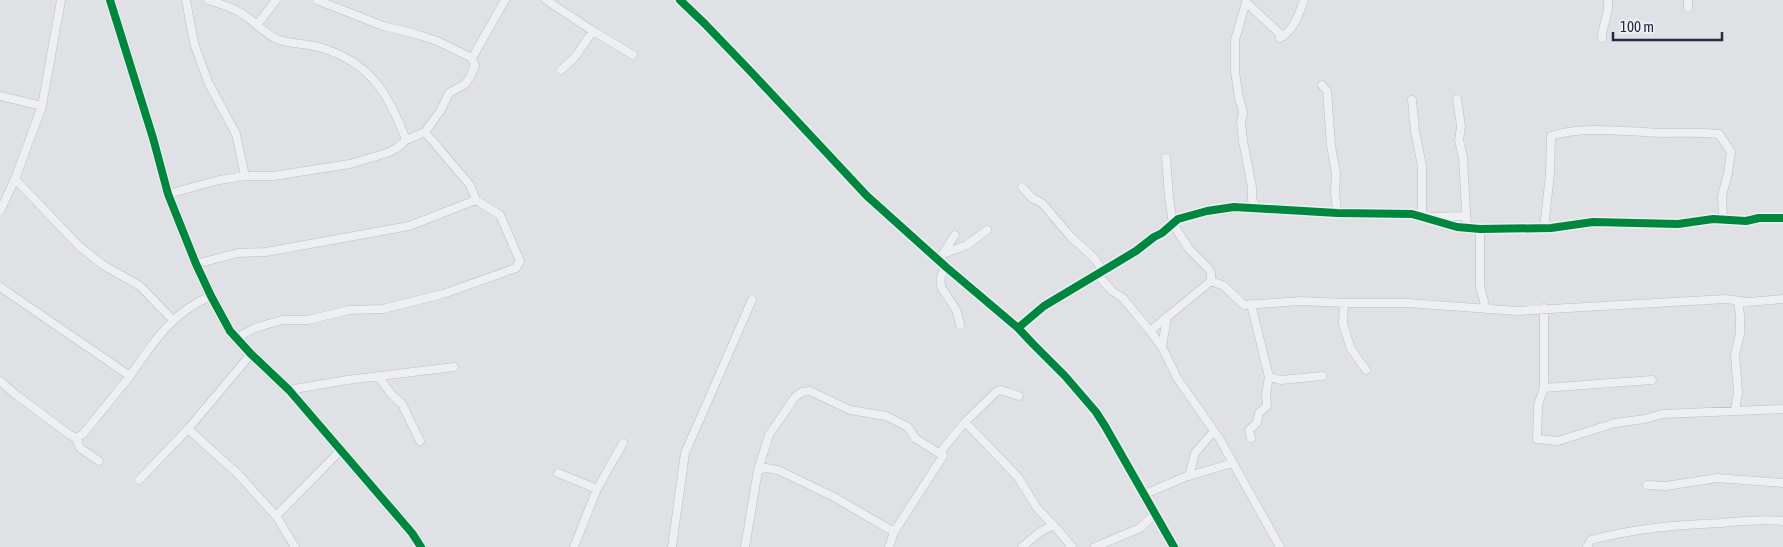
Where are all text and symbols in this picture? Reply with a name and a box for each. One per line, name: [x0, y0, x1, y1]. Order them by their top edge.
scale bar: [1613, 10, 1722, 42]
text: 100 m: [1620, 18, 1654, 35]

